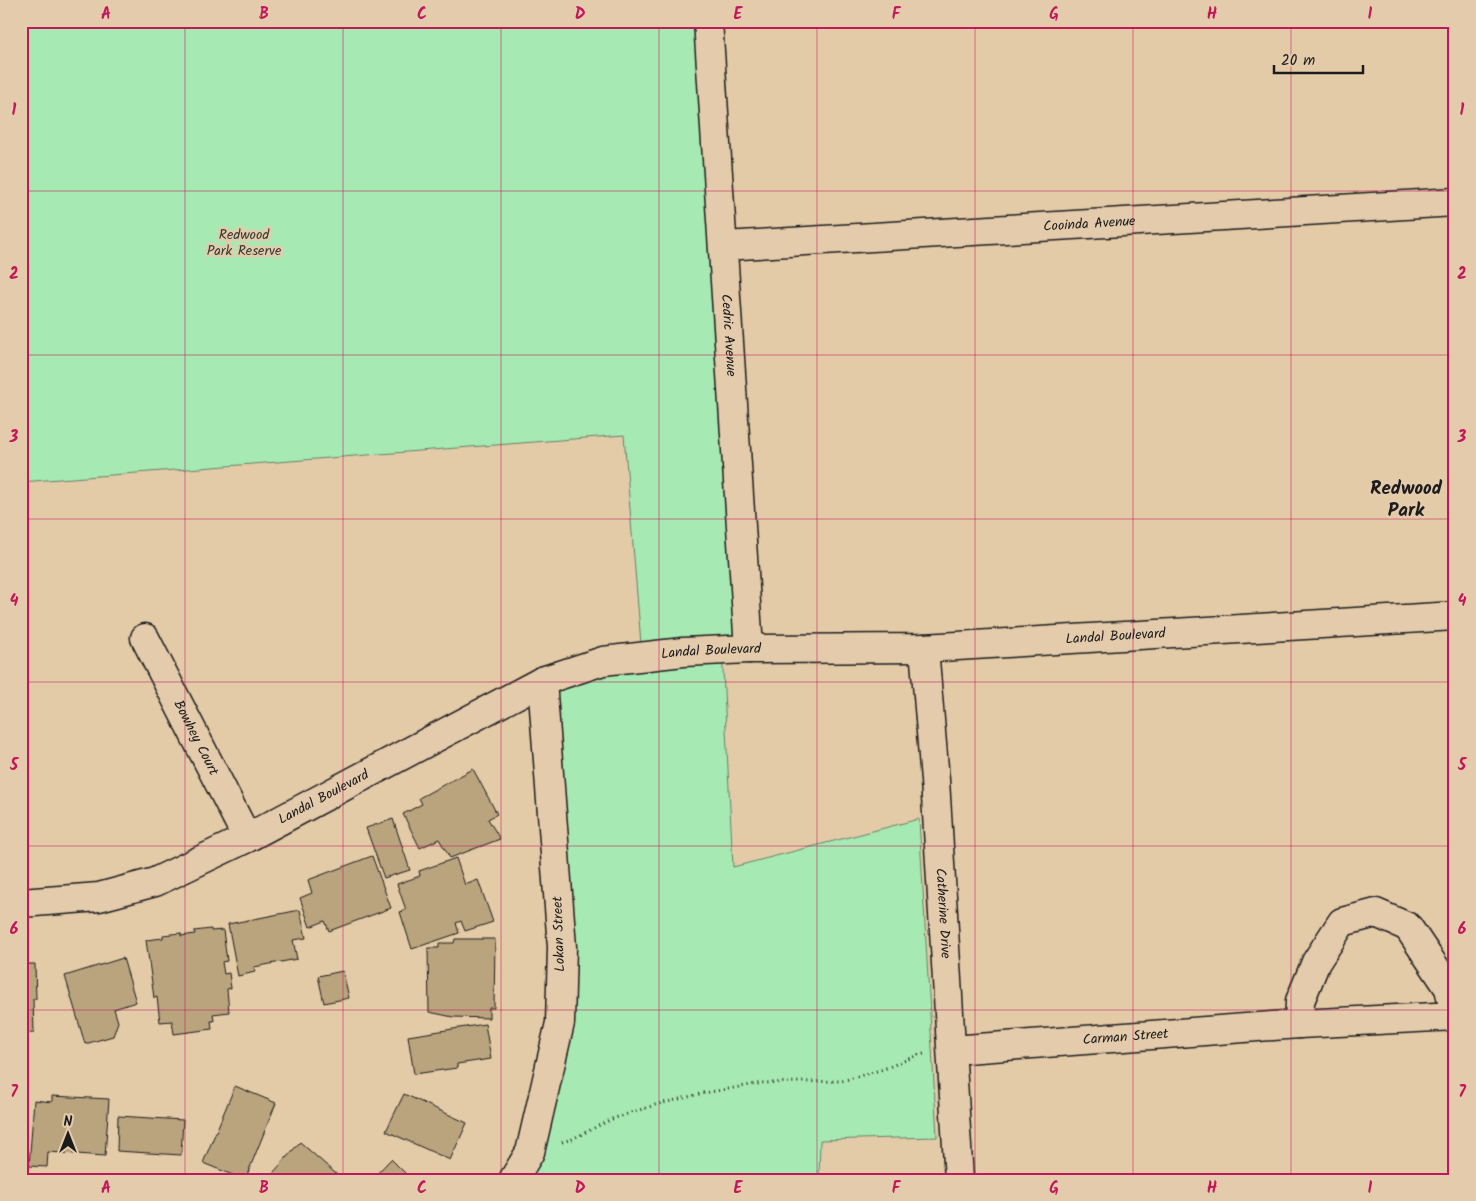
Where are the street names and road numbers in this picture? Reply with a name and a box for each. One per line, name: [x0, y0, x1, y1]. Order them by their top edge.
street label: Cooinda Avenue: [1043, 210, 1137, 238]
street label: Cedric Avenue: [715, 293, 742, 378]
street label: Landal Boulevard: [1065, 622, 1167, 650]
street label: Landal Boulevard: [660, 638, 762, 665]
street label: Bowhey Court: [167, 696, 225, 780]
street label: Landal Boulevard: [274, 763, 374, 830]
street label: Catherine Drive: [929, 867, 957, 960]
street label: Lokan Street: [547, 895, 571, 972]
street label: Carman Street: [1082, 1023, 1170, 1051]

